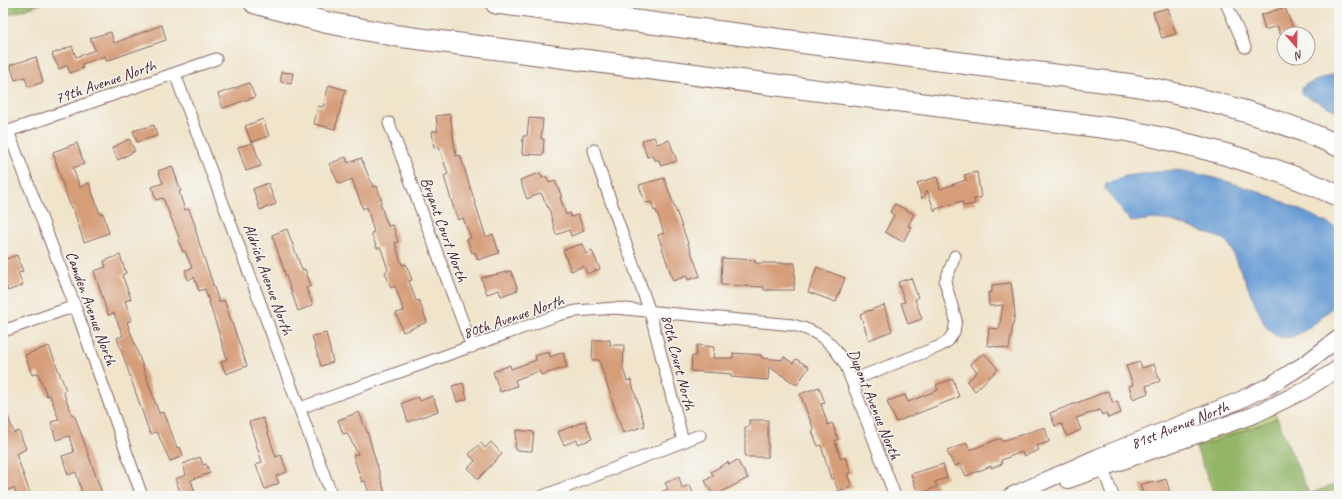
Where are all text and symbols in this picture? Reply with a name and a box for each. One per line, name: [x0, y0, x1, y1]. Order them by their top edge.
north arrow: [1276, 26, 1316, 66]
text: N: [1292, 48, 1305, 64]
street label: 79th Avenue North: [52, 55, 160, 109]
street label: Bryant Court North: [416, 174, 473, 285]
street label: Aldrich Avenue North: [239, 221, 298, 339]
street label: Camden Avenue North: [61, 248, 121, 369]
street label: 80th Avenue North: [460, 290, 568, 344]
street label: 80th Court North: [656, 312, 700, 414]
street label: Dupont Avenue North: [843, 346, 906, 463]
street label: 81st Avenue North: [1128, 396, 1233, 454]

